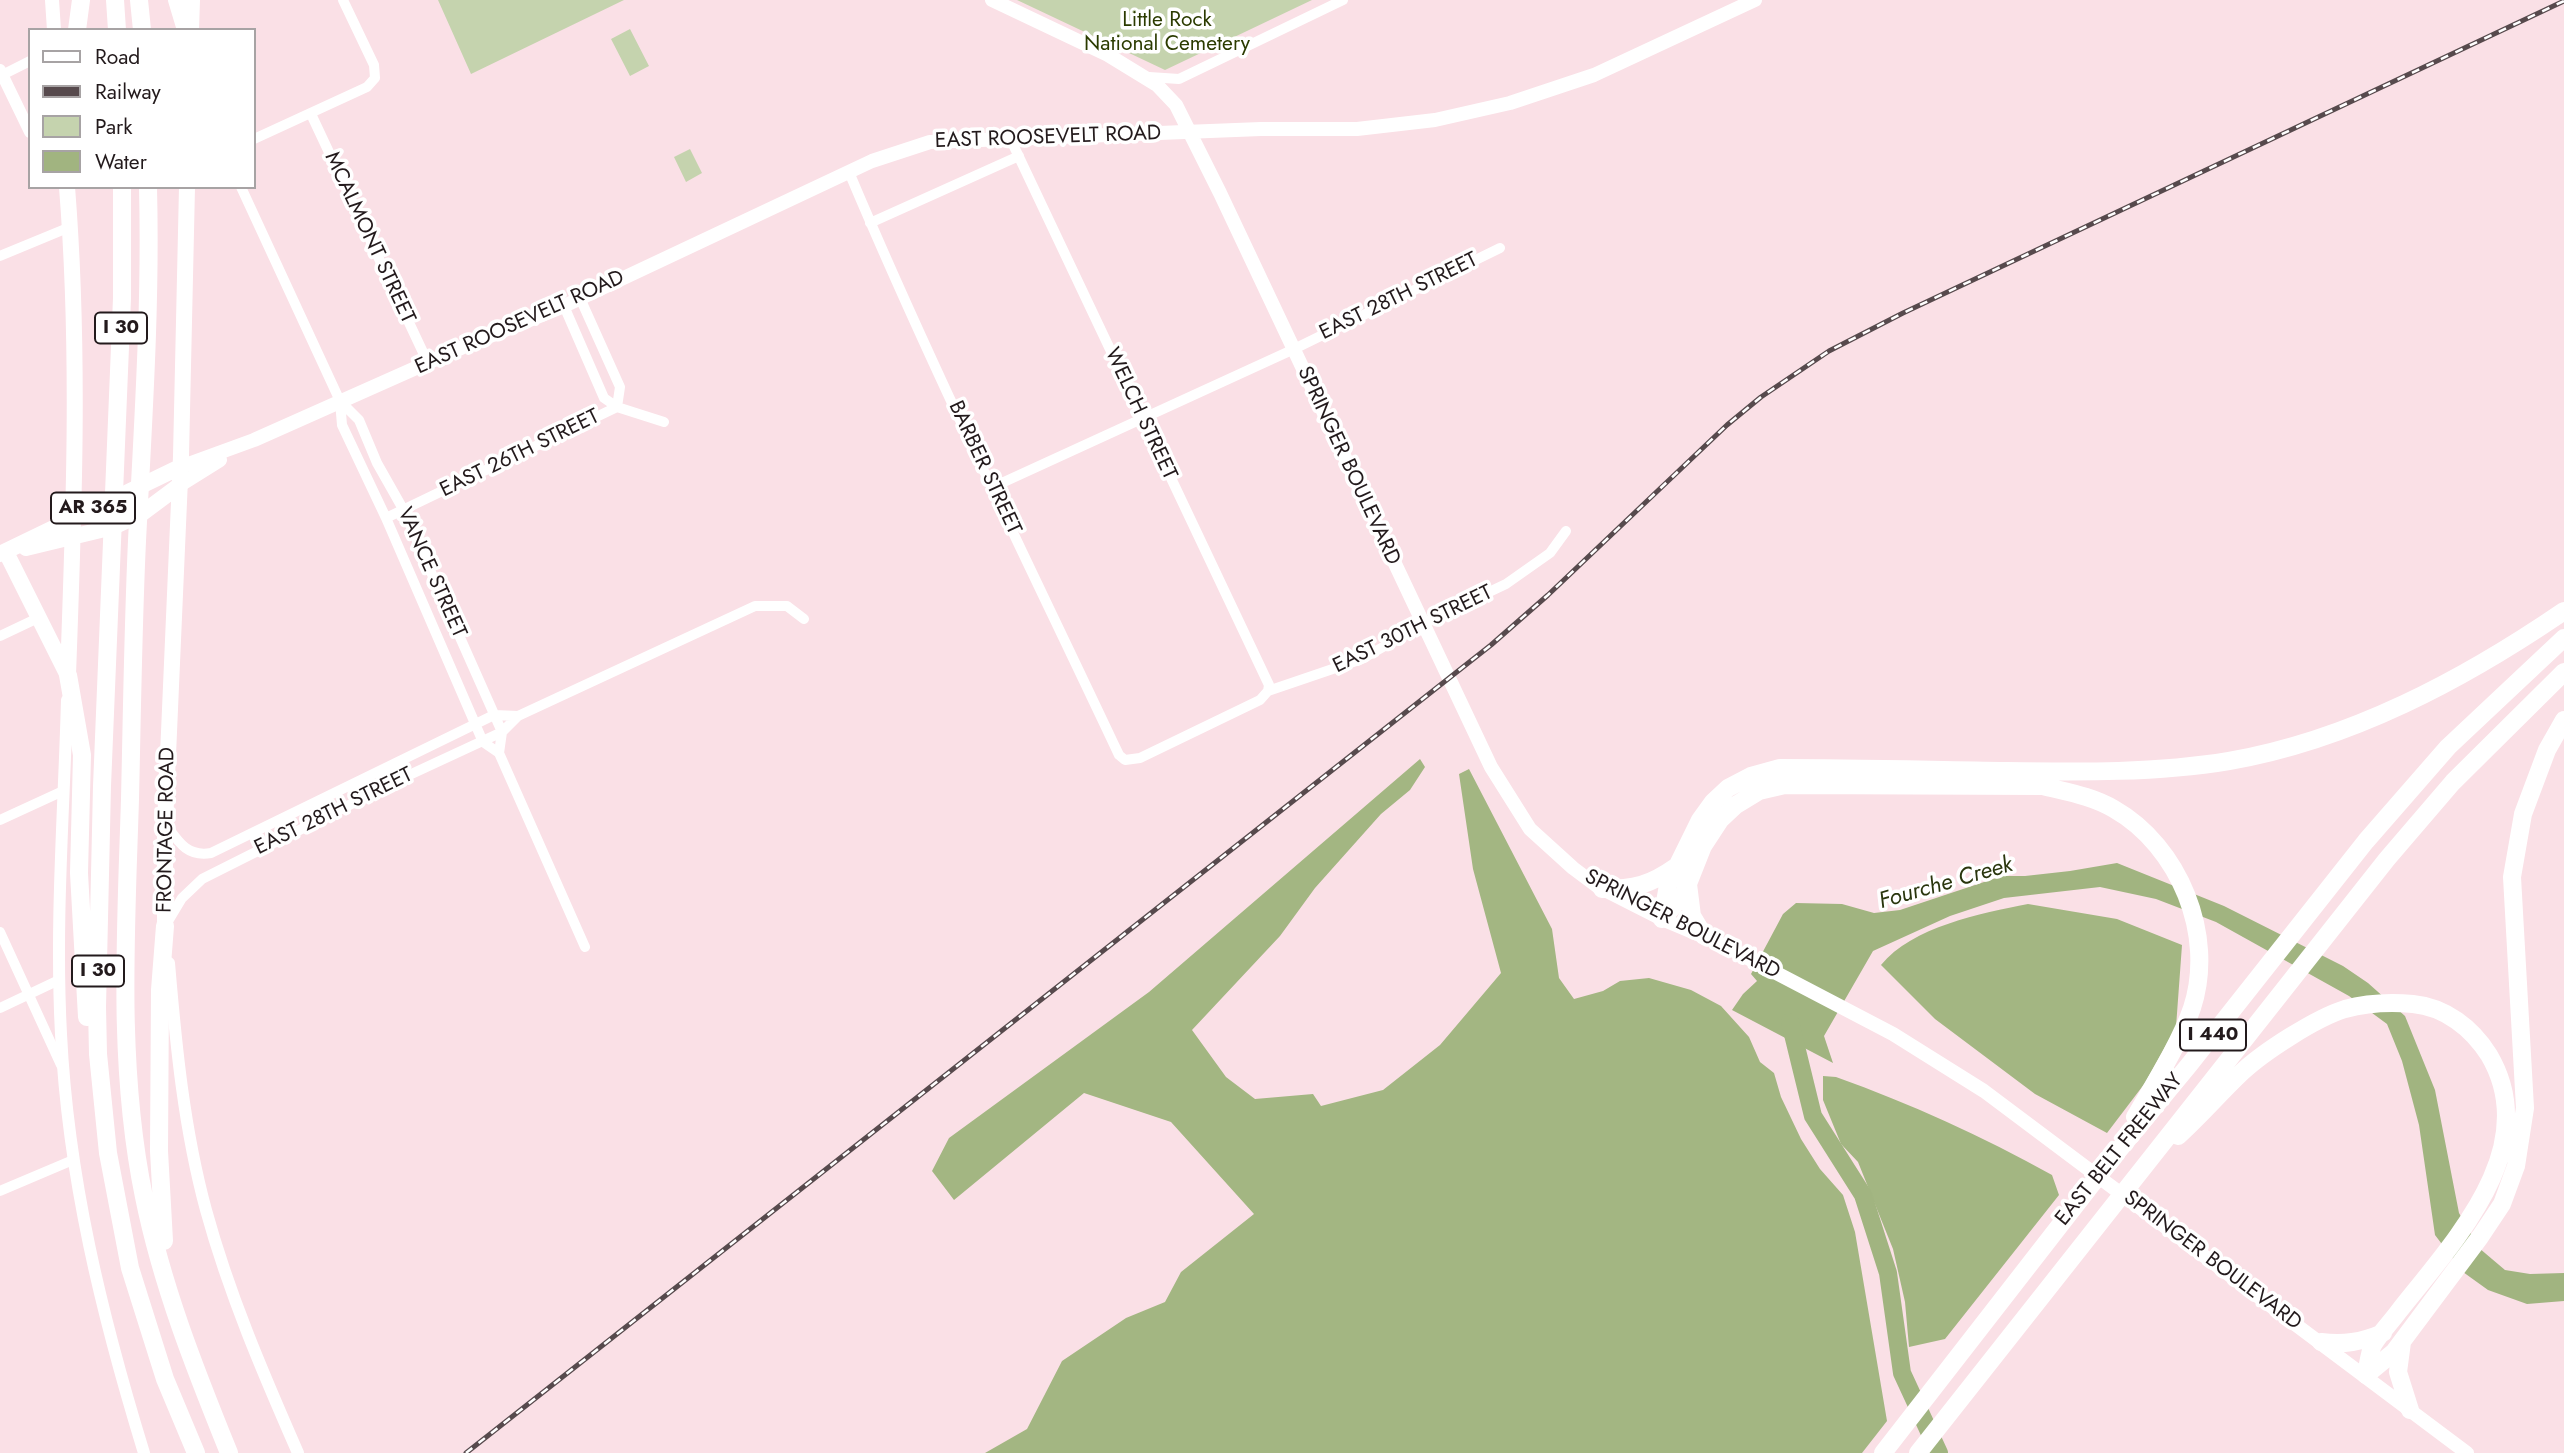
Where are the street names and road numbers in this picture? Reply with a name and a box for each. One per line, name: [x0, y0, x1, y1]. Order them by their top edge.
street label: EAST ROOSEVELT ROAD: [934, 121, 1162, 155]
street label: MCALMONT STREET: [318, 148, 420, 328]
street label: EAST 28TH STREET: [1316, 248, 1482, 346]
street label: EAST ROOSEVELT ROAD: [412, 265, 628, 381]
road number: I 30: [95, 312, 147, 344]
street label: WELCH STREET: [1098, 344, 1182, 484]
street label: SPRINGER BOULEVARD: [1291, 363, 1405, 569]
street label: BARBER STREET: [942, 397, 1026, 539]
street label: EAST 26TH STREET: [436, 405, 604, 503]
road number: AR 365: [51, 492, 135, 524]
street label: VANCE STREET: [391, 504, 471, 642]
street label: EAST 30TH STREET: [1329, 581, 1497, 679]
street label: FRONTAGE ROAD: [153, 747, 181, 913]
street label: EAST 28TH STREET: [251, 763, 417, 861]
street label: SPRINGER BOULEVARD: [1580, 865, 1784, 985]
road number: I 30: [72, 956, 124, 987]
road number: I 440: [2180, 1020, 2246, 1050]
street label: EAST BELT FREEWAY: [2051, 1069, 2189, 1231]
street label: SPRINGER BOULEVARD: [2118, 1186, 2306, 1336]

